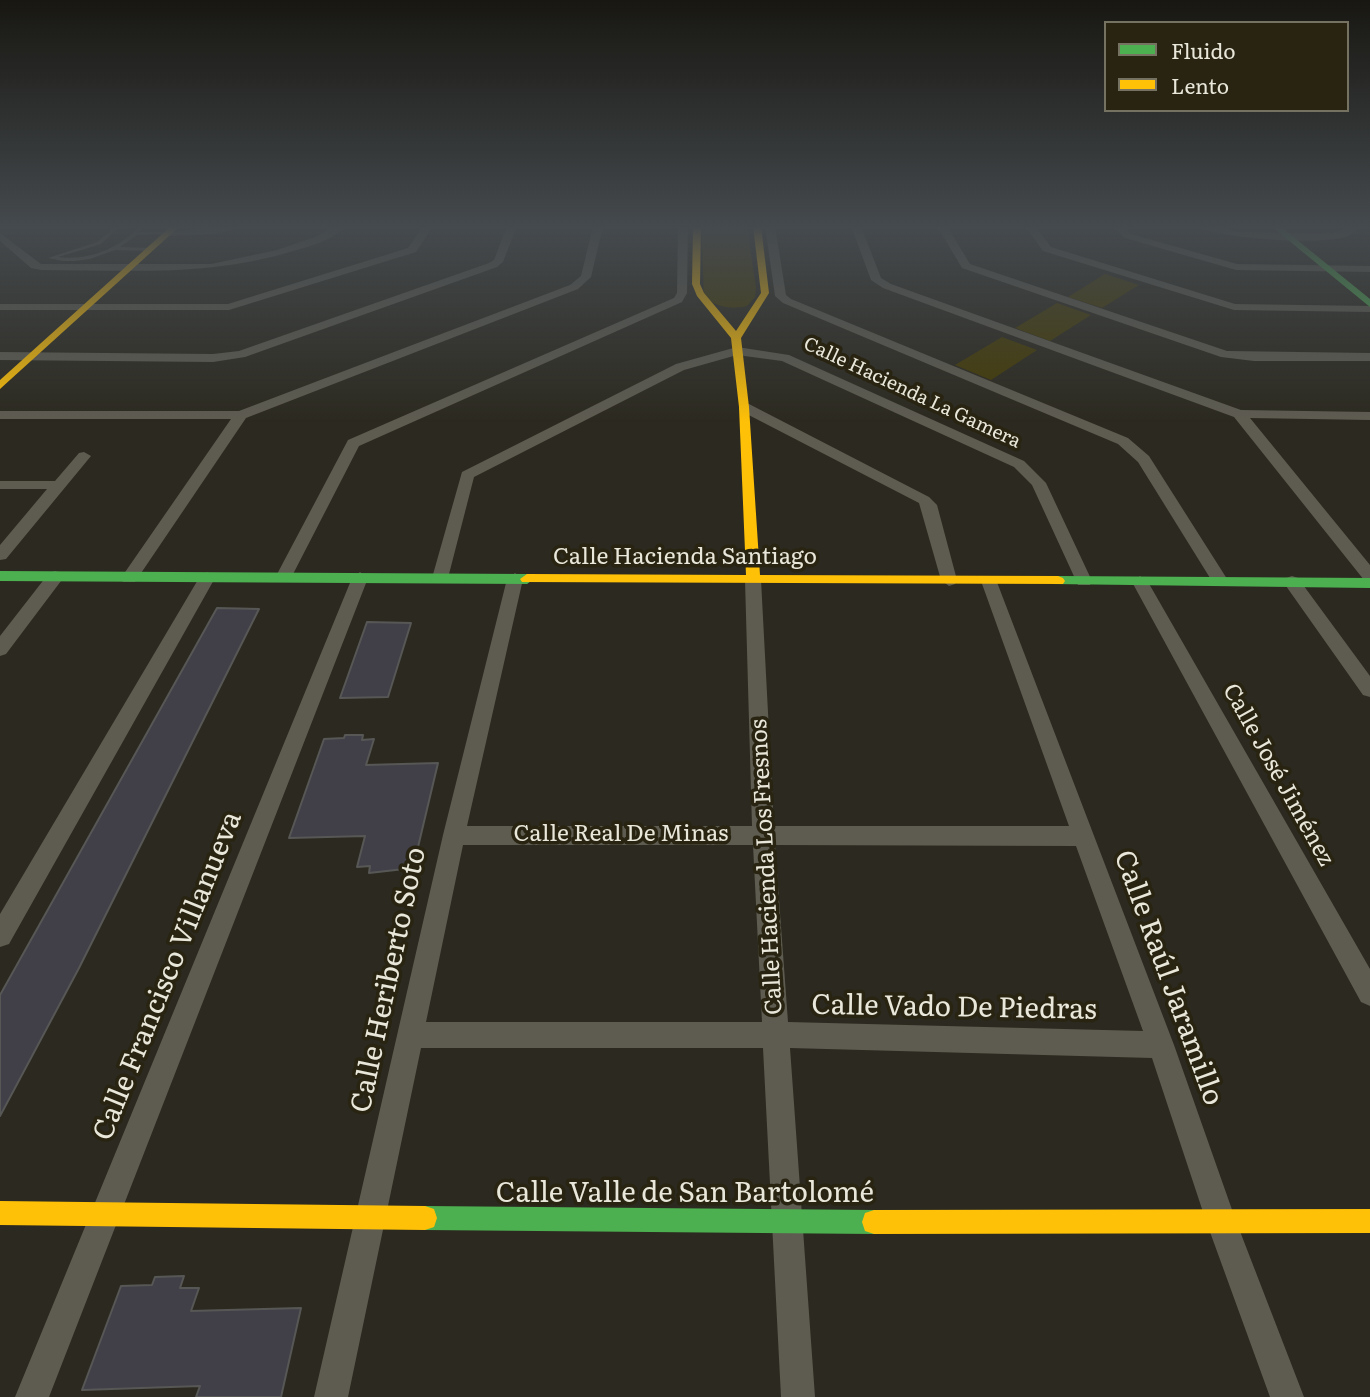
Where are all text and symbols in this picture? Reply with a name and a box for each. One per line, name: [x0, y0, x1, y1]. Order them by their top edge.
legend: [1104, 21, 1349, 112]
text: Fluido: [1171, 34, 1235, 65]
text: Lento: [1171, 69, 1229, 100]
street label: Calle Hacienda La Gamera: [800, 333, 1024, 453]
street label: Calle Hacienda Santiago: [553, 543, 817, 571]
street label: Calle José Jiménez: [1216, 679, 1340, 871]
street label: Calle Hacienda Los Fresnos: [745, 718, 789, 1016]
street label: Calle Francisco Villanueva: [86, 807, 250, 1145]
street label: Calle Real De Minas: [513, 820, 729, 848]
street label: Calle Heriberto Soto: [344, 844, 434, 1116]
street label: Calle Raúl Jaramillo: [1106, 846, 1230, 1110]
street label: Calle Vado De Piedras: [811, 989, 1097, 1027]
street label: Calle Valle de San Bartolomé: [496, 1177, 874, 1211]

